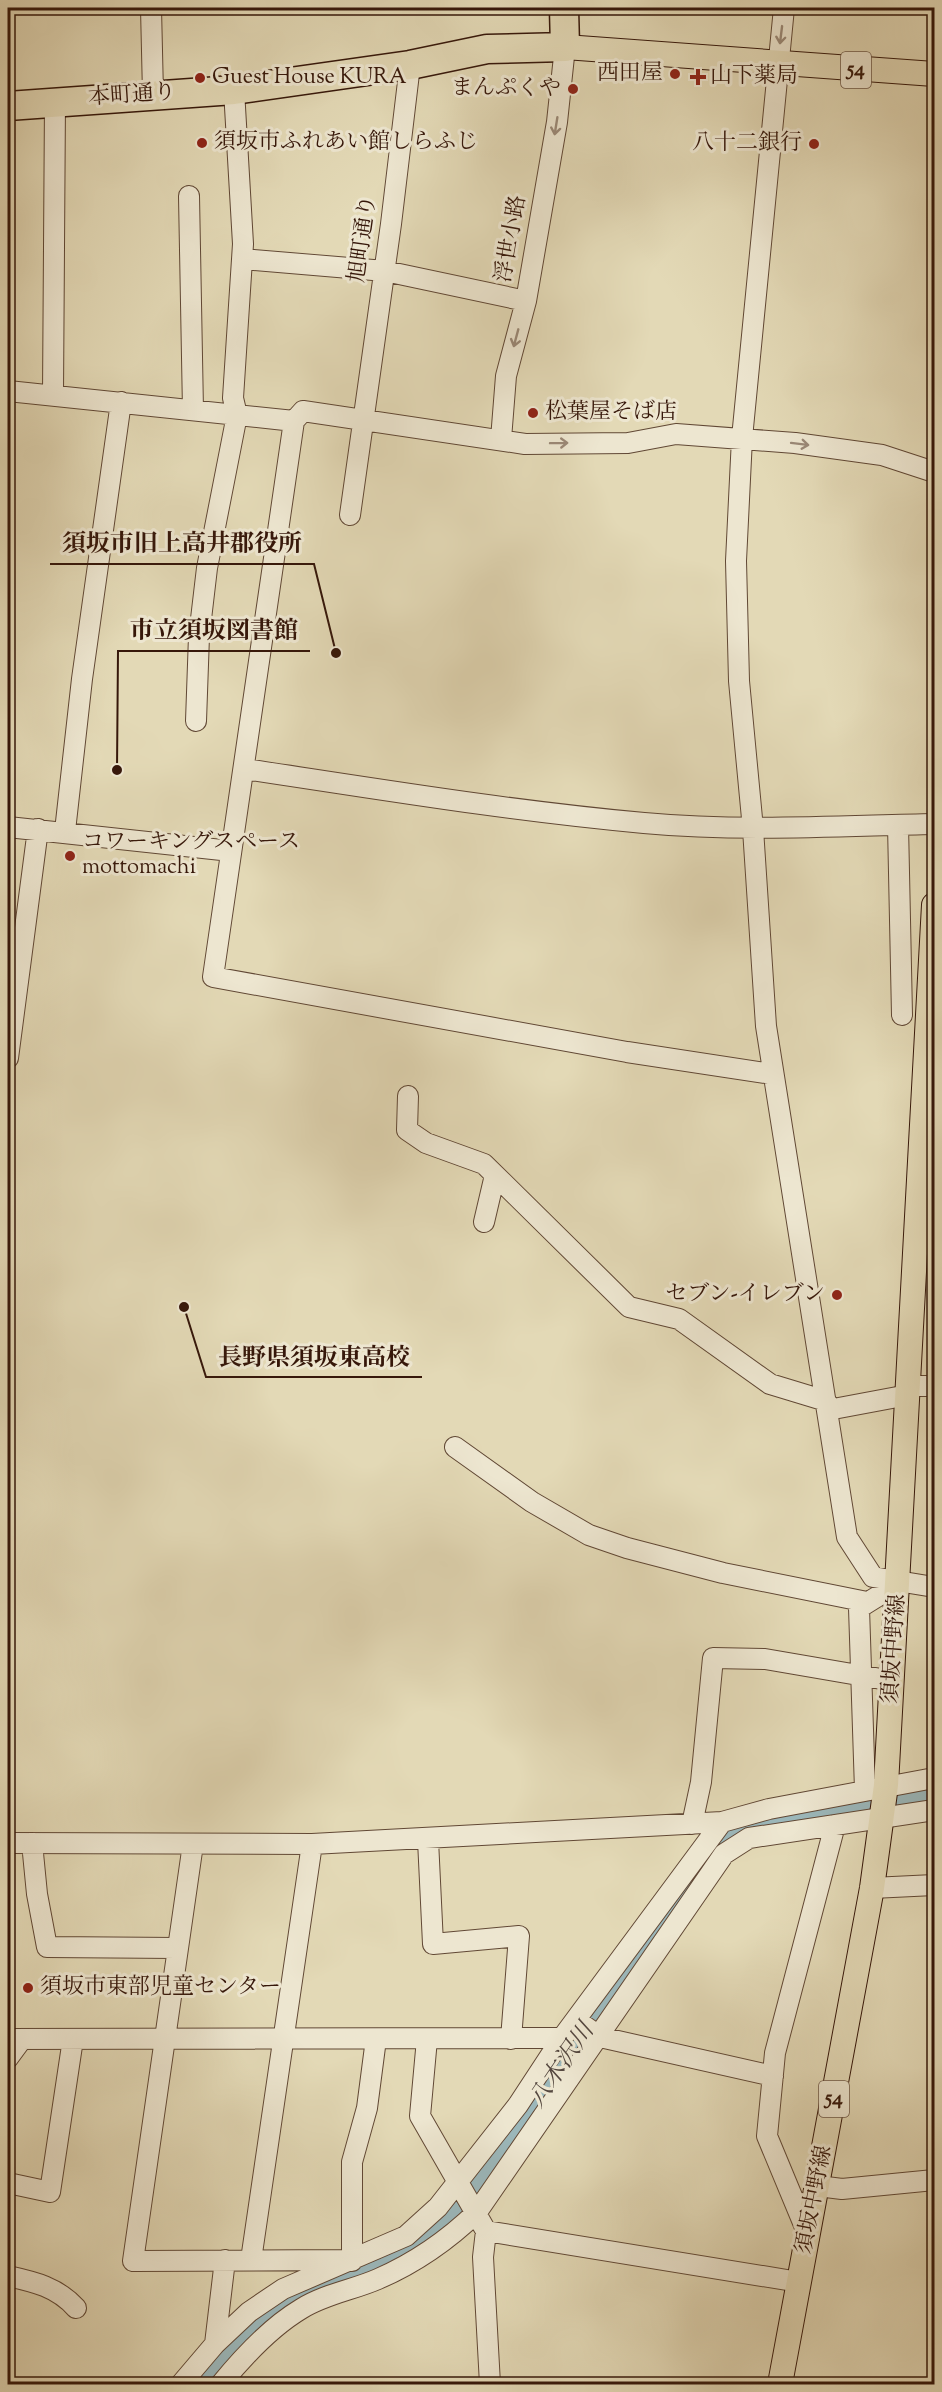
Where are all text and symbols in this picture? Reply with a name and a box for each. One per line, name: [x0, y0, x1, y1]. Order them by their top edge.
one-way arrow: [775, 25, 786, 45]
road number: 54: [841, 52, 871, 88]
place label: 西田屋: [597, 58, 663, 90]
place label: 山下薬局: [710, 61, 798, 93]
place label: Guest House KURA: [212, 62, 407, 94]
marker: 西田屋: [668, 67, 682, 81]
marker: 山下薬局: [691, 70, 705, 84]
marker: Guest House KURA: [193, 71, 207, 85]
place label: まんぷくや: [451, 73, 561, 105]
street label: 本町通り: [87, 77, 177, 115]
marker: まんぷくや: [566, 82, 580, 96]
one-way arrow: [551, 116, 562, 135]
place label: 須坂市ふれあい館しらふじ: [214, 127, 478, 159]
place label: 八十二銀行: [692, 128, 802, 160]
marker: 須坂市ふれあい館しらふじ: [195, 136, 209, 150]
marker: 八十二銀行: [807, 137, 821, 151]
street label: 旭町通り: [342, 193, 386, 285]
street label: 浮世小路: [489, 193, 535, 285]
one-way arrow: [509, 328, 521, 347]
place label: 松葉屋そば店: [545, 397, 677, 429]
marker: 松葉屋そば店: [526, 406, 540, 420]
one-way arrow: [548, 438, 568, 449]
one-way arrow: [789, 438, 809, 449]
callout: 須坂市旧上高井郡役所: [50, 522, 314, 564]
text: 須坂市旧上高井郡役所: [62, 528, 302, 562]
callout: 市立須坂図書館: [118, 609, 310, 651]
text: 市立須坂図書館: [130, 615, 298, 649]
place label: コワーキングスペース mottomachi: [82, 827, 300, 884]
marker: コワーキングスペース mottomachi: [63, 849, 77, 863]
place label: セブン-イレブン: [665, 1279, 825, 1311]
marker: セブン-イレブン: [830, 1288, 844, 1302]
callout: 長野県須坂東高校: [206, 1335, 422, 1377]
text: 長野県須坂東高校: [218, 1342, 410, 1376]
street label: 須坂中野線: [875, 1593, 915, 1705]
place label: 須坂市東部児童センター: [40, 1972, 281, 2004]
marker: 須坂市東部児童センター: [21, 1981, 35, 1995]
water label: 八木沢川: [521, 2014, 605, 2115]
road number: 54: [819, 2081, 849, 2117]
street label: 須坂中野線: [789, 2143, 841, 2257]

